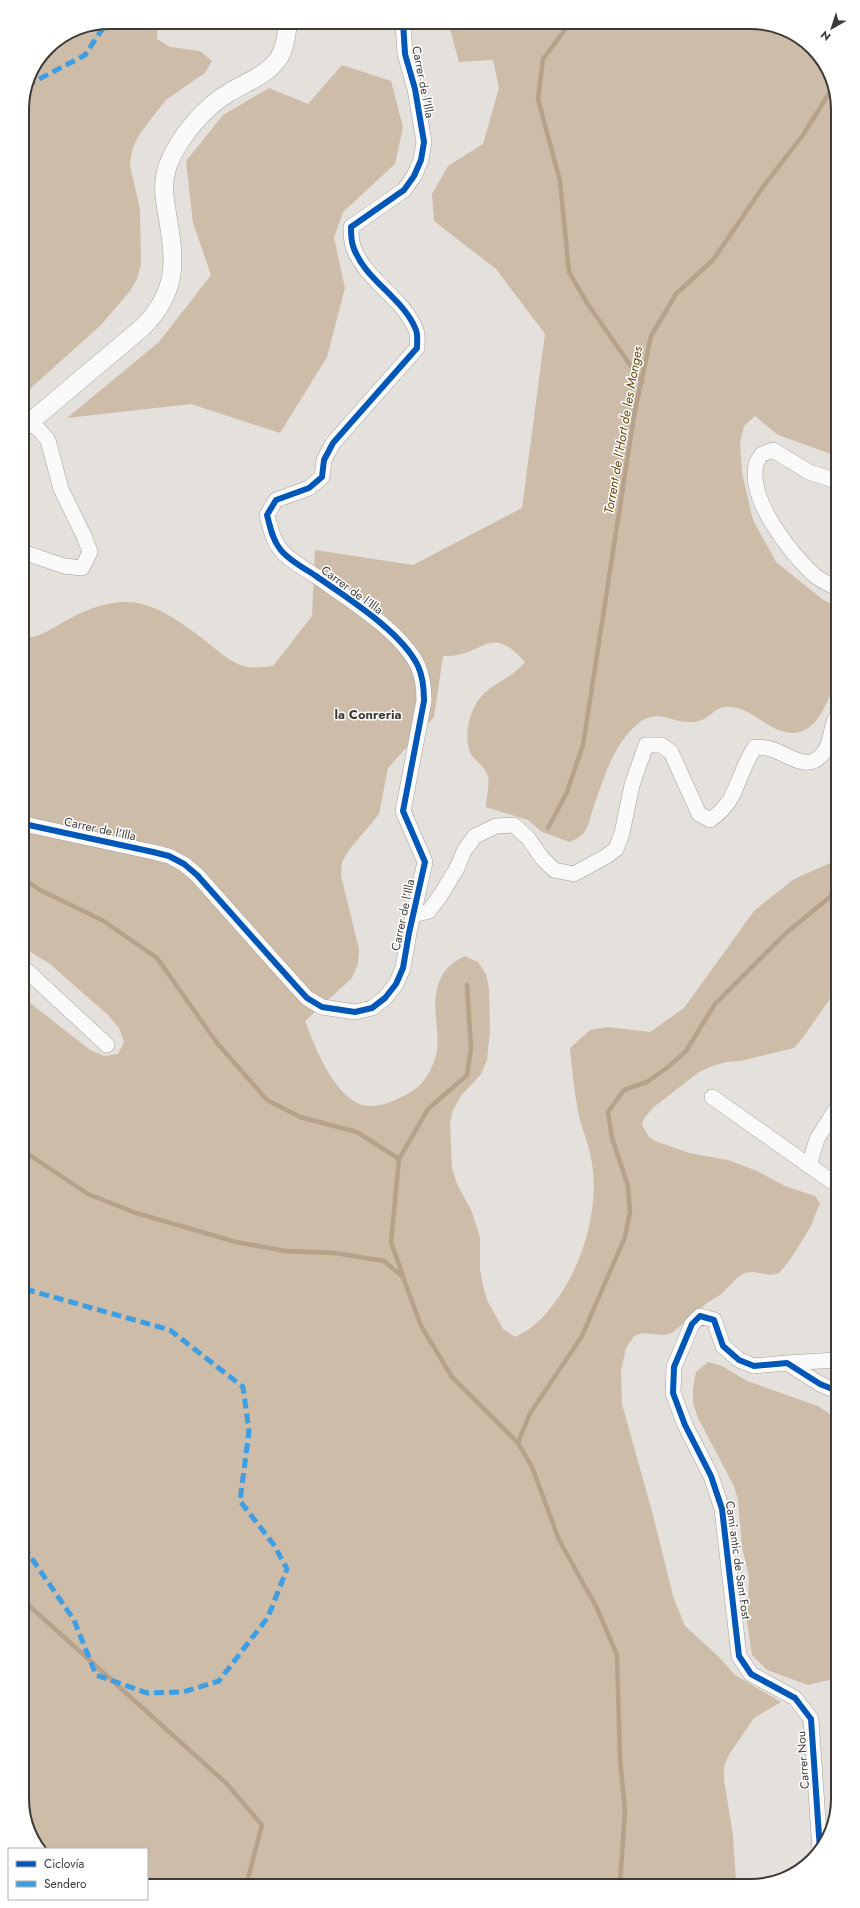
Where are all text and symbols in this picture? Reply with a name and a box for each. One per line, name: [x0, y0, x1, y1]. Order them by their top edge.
north arrow: [812, 8, 852, 48]
text: N: [817, 27, 834, 45]
street label: Carrer de l'Illa: [407, 44, 439, 120]
water label: Torrent de l'Hort de les Monges: [599, 344, 647, 515]
street label: Carrer de l'Illa: [317, 561, 387, 619]
district label: la Conreria: [334, 705, 402, 724]
street label: Carrer de l'Illa: [62, 813, 138, 845]
street label: Carrer de l'Illa: [387, 877, 419, 953]
street label: Camí antic de Sant Fost: [721, 1500, 755, 1620]
street label: Carrer Nou: [792, 1730, 814, 1790]
legend: [8, 1848, 148, 1900]
text: Ciclovía: [44, 1855, 85, 1873]
text: Sendero: [44, 1875, 87, 1893]

